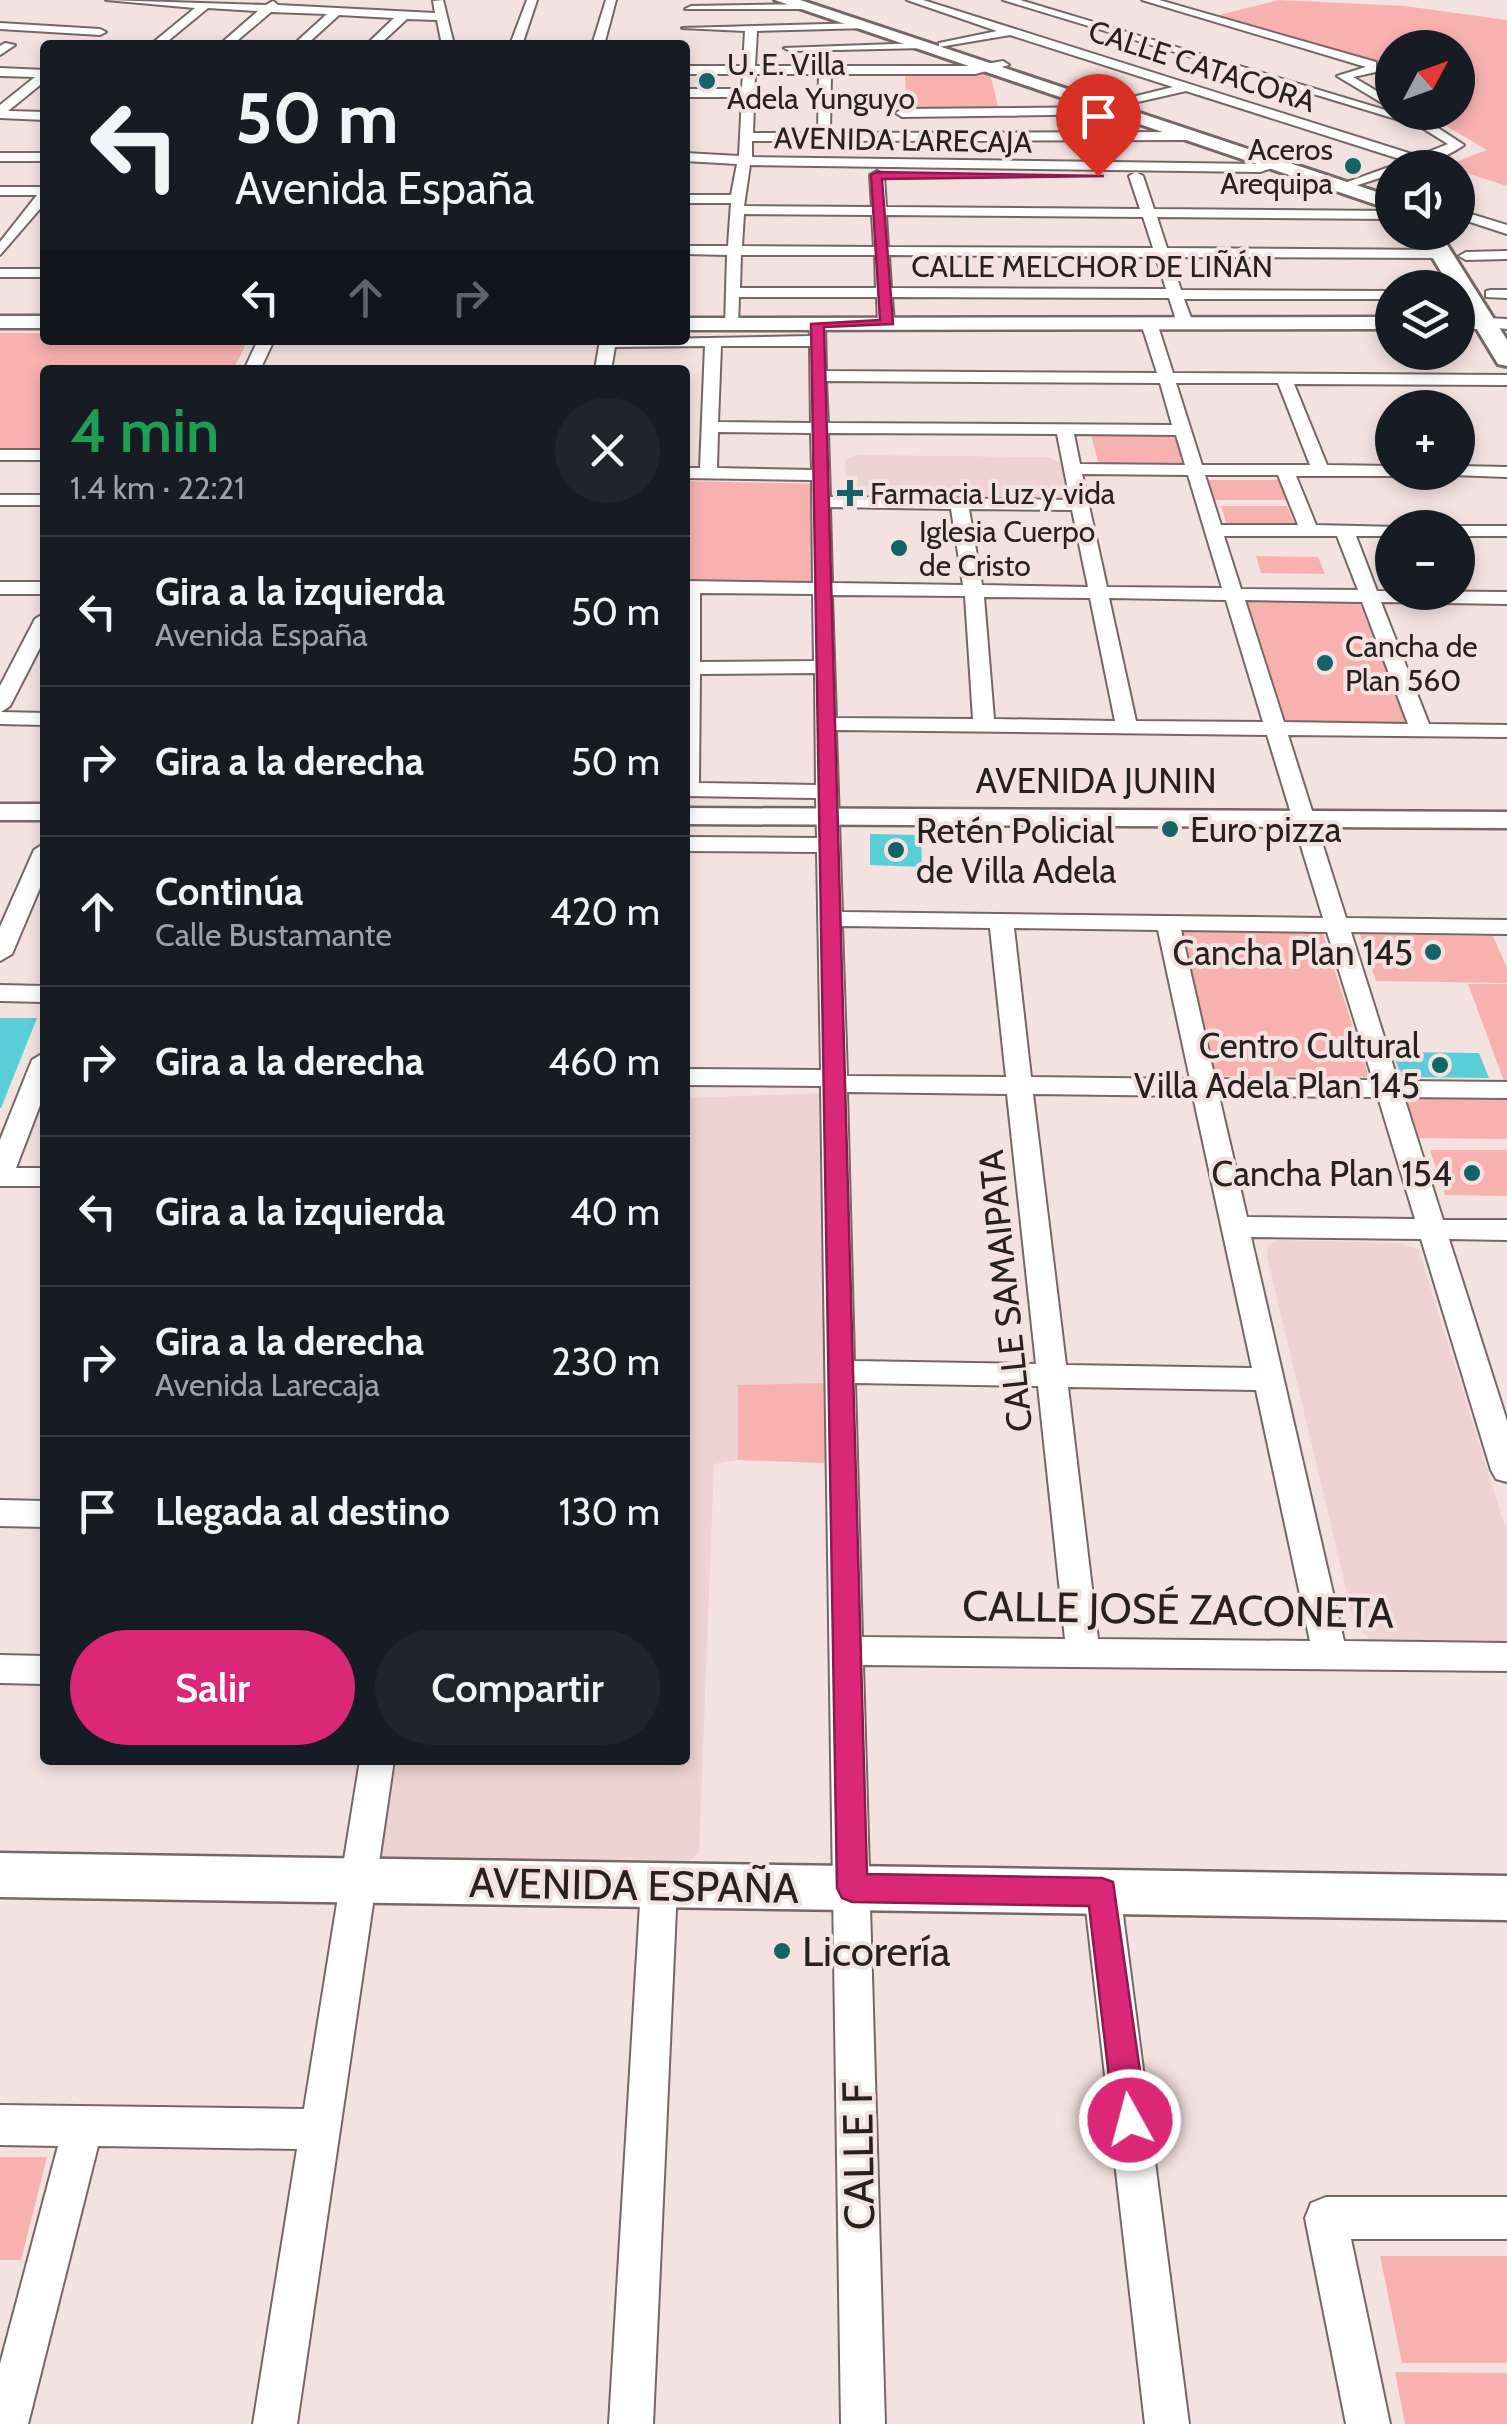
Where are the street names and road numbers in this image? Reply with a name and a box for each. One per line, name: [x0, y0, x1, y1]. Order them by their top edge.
street label: CALLE CATACORA: [1084, 12, 1320, 120]
street label: AVENIDA LARECAJA: [774, 119, 1033, 161]
street label: CALLE MELCHOR DE LIÑÁN: [911, 248, 1273, 285]
street label: AVENIDA JUNIN: [975, 759, 1217, 802]
street label: CALLE SAMAIPATA: [969, 1148, 1041, 1434]
street label: CALLE JOSÉ ZACONETA: [962, 1579, 1394, 1639]
street label: AVENIDA ESPAÑA: [469, 1856, 799, 1914]
street label: CALLE F: [831, 2081, 885, 2231]

